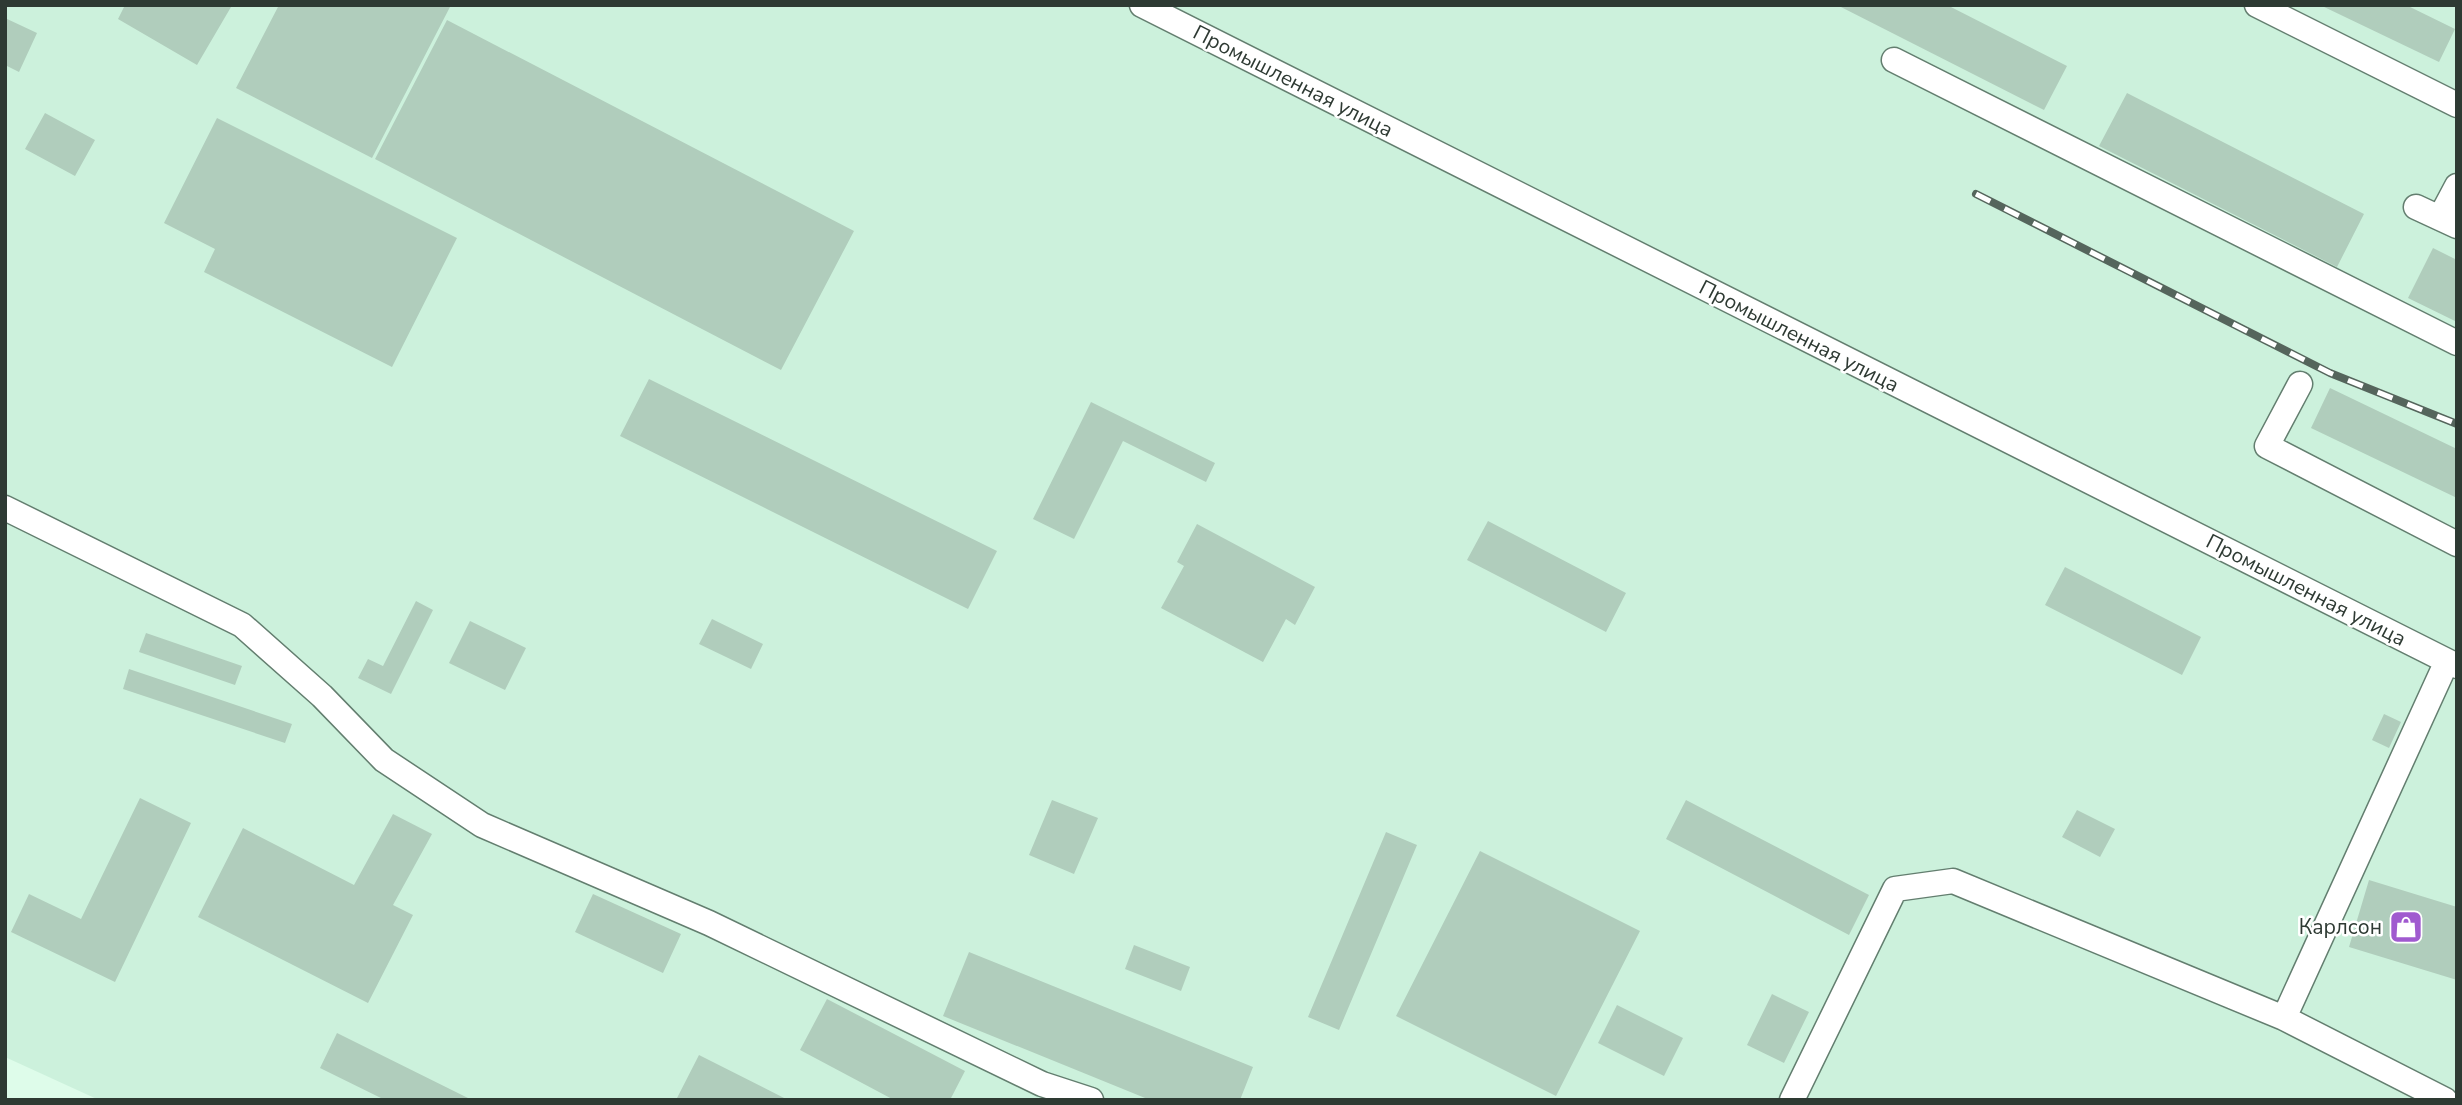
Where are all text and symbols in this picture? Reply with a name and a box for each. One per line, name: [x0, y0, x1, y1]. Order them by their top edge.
street label: Промышленная улица: [1188, 18, 1398, 144]
street label: Промышленная улица: [1694, 273, 1904, 399]
street label: Промышленная улица: [2201, 527, 2411, 653]
shop icon: Карлсон: [2387, 908, 2425, 946]
place label: Карлсон: [2299, 913, 2382, 941]

